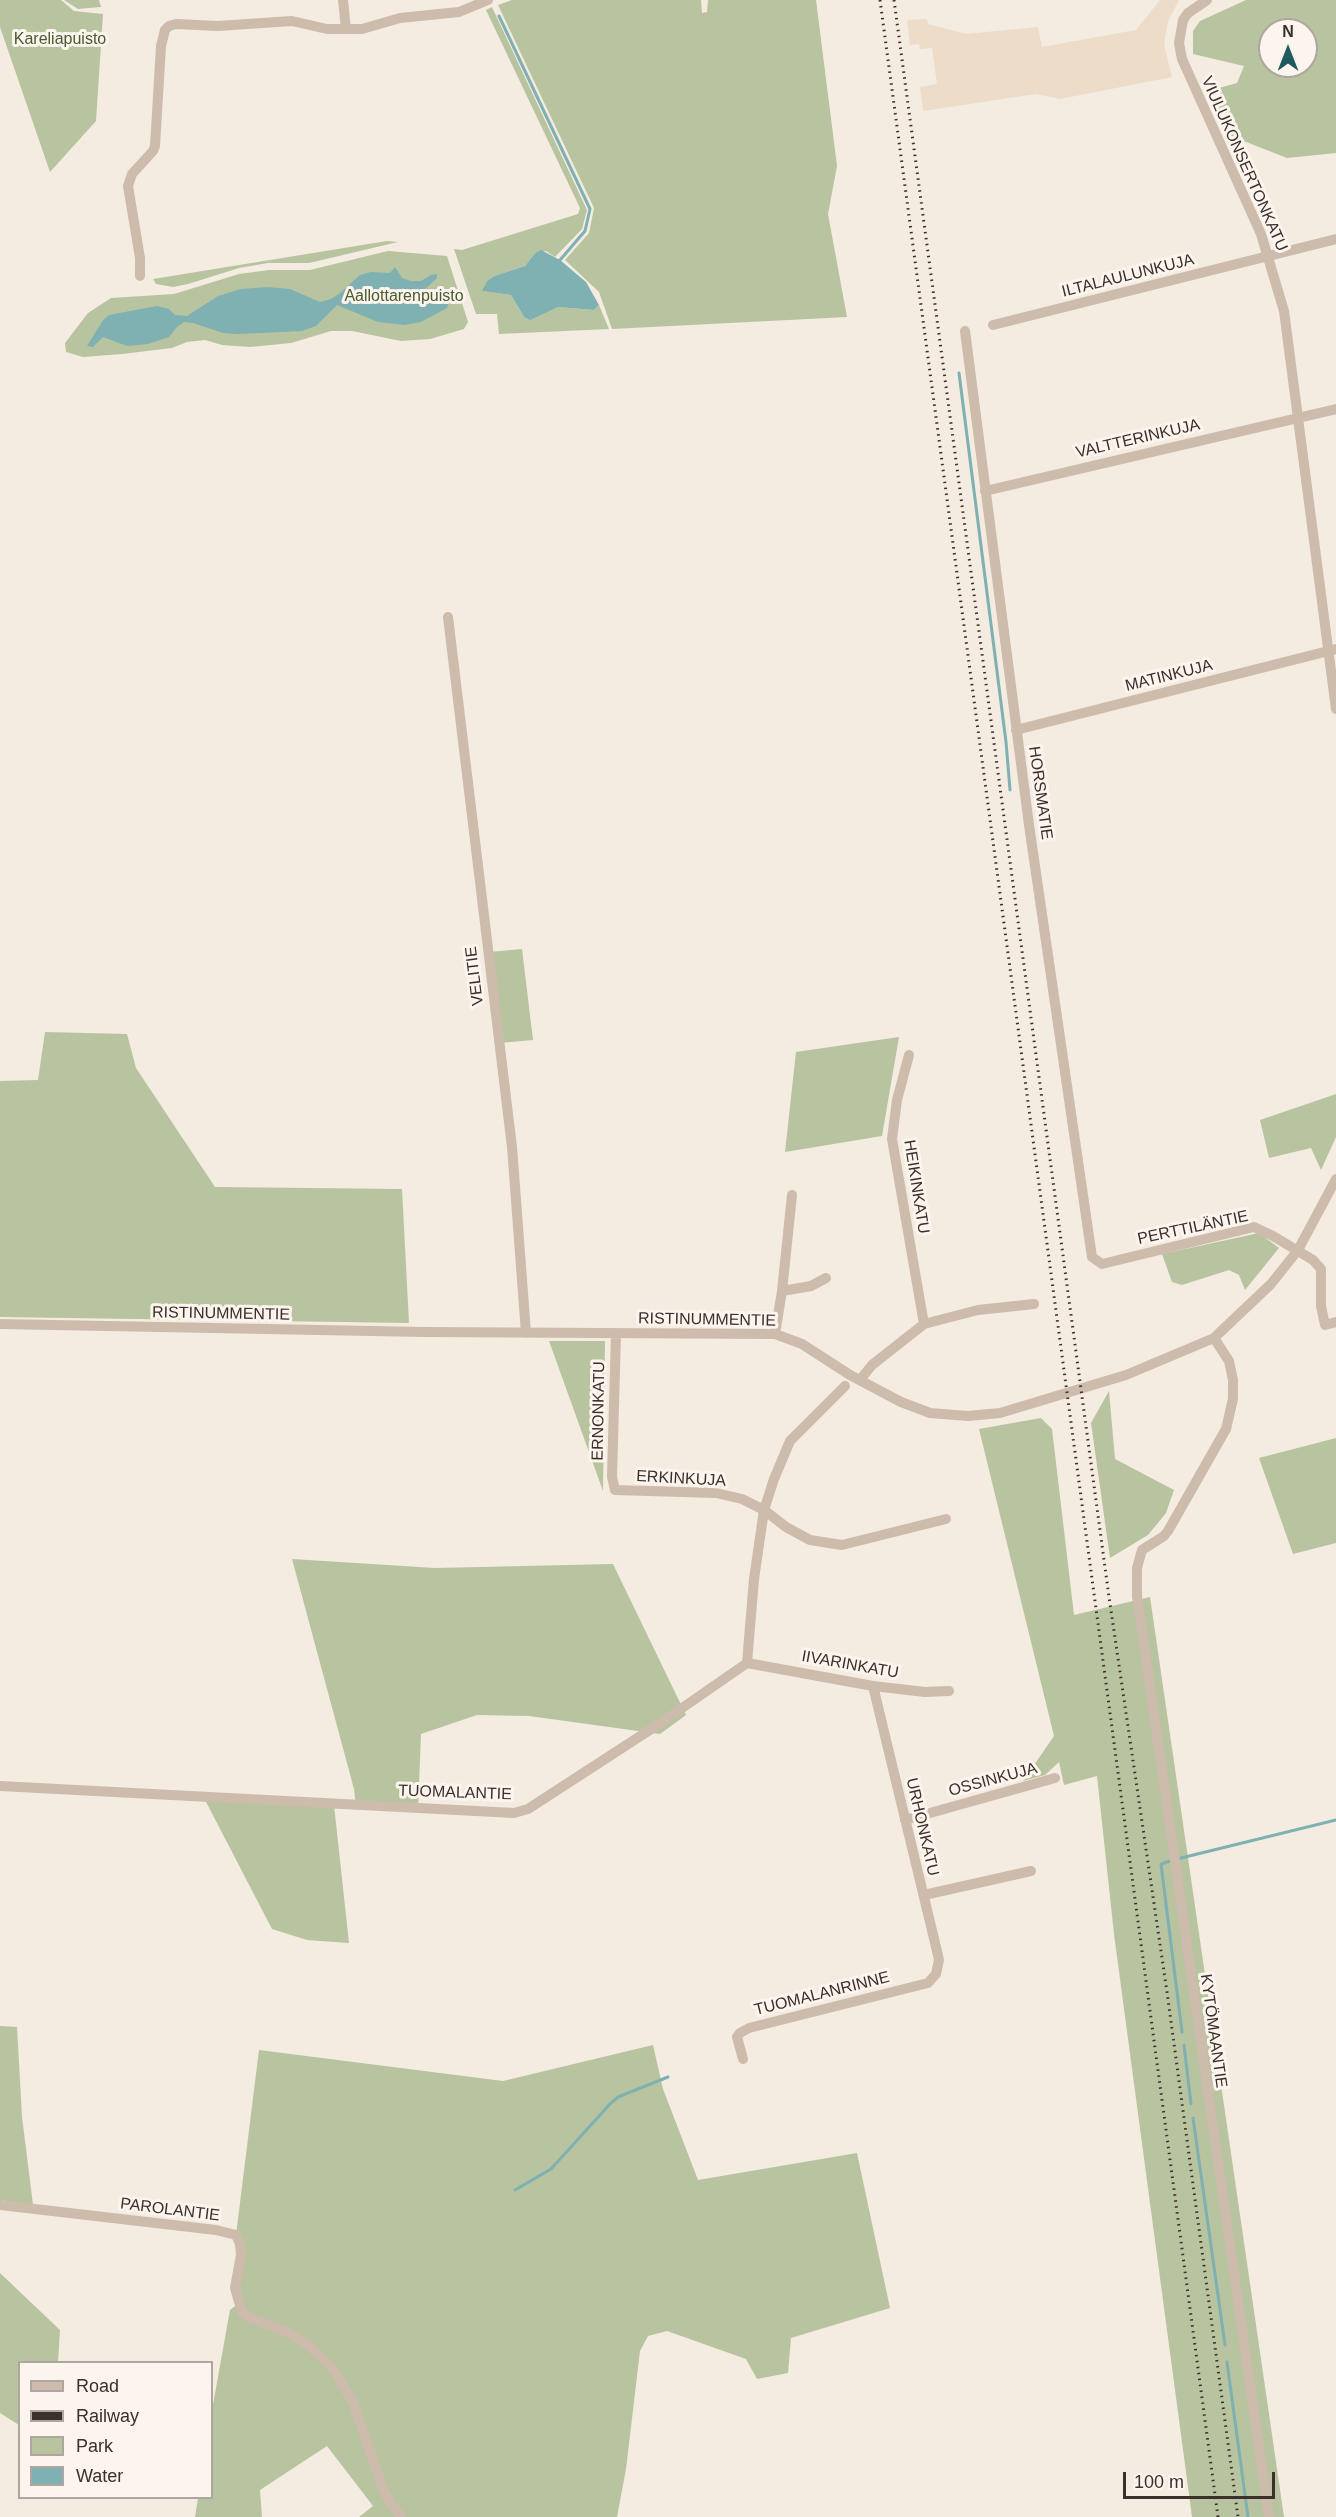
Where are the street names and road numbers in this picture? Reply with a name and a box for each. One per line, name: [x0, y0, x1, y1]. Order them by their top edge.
street label: VIULUKONSERTONKATU: [1197, 74, 1291, 254]
street label: ILTALAULUNKUJA: [1060, 250, 1196, 302]
street label: VALTTERINKUJA: [1074, 415, 1202, 463]
street label: MATINKUJA: [1123, 656, 1215, 696]
street label: HORSMATIE: [1024, 745, 1056, 841]
street label: VELITIE: [462, 945, 488, 1007]
street label: HEIKINKATU: [899, 1139, 933, 1235]
street label: PERTTILÄNTIE: [1136, 1207, 1250, 1249]
street label: RISTINUMMENTIE: [152, 1303, 290, 1325]
street label: RISTINUMMENTIE: [638, 1309, 776, 1331]
street label: ERNONKATU: [589, 1361, 609, 1461]
street label: ERKINKUJA: [636, 1467, 726, 1491]
street label: IIVARINKATU: [800, 1647, 900, 1683]
street label: OSSINKUJA: [947, 1759, 1039, 1801]
street label: URHONKATU: [901, 1776, 943, 1878]
street label: TUOMALANTIE: [398, 1781, 512, 1805]
street label: TUOMALANRINNE: [752, 1968, 892, 2020]
street label: KYTÖMAANTIE: [1196, 1973, 1230, 2089]
street label: PAROLANTIE: [119, 2194, 221, 2226]

